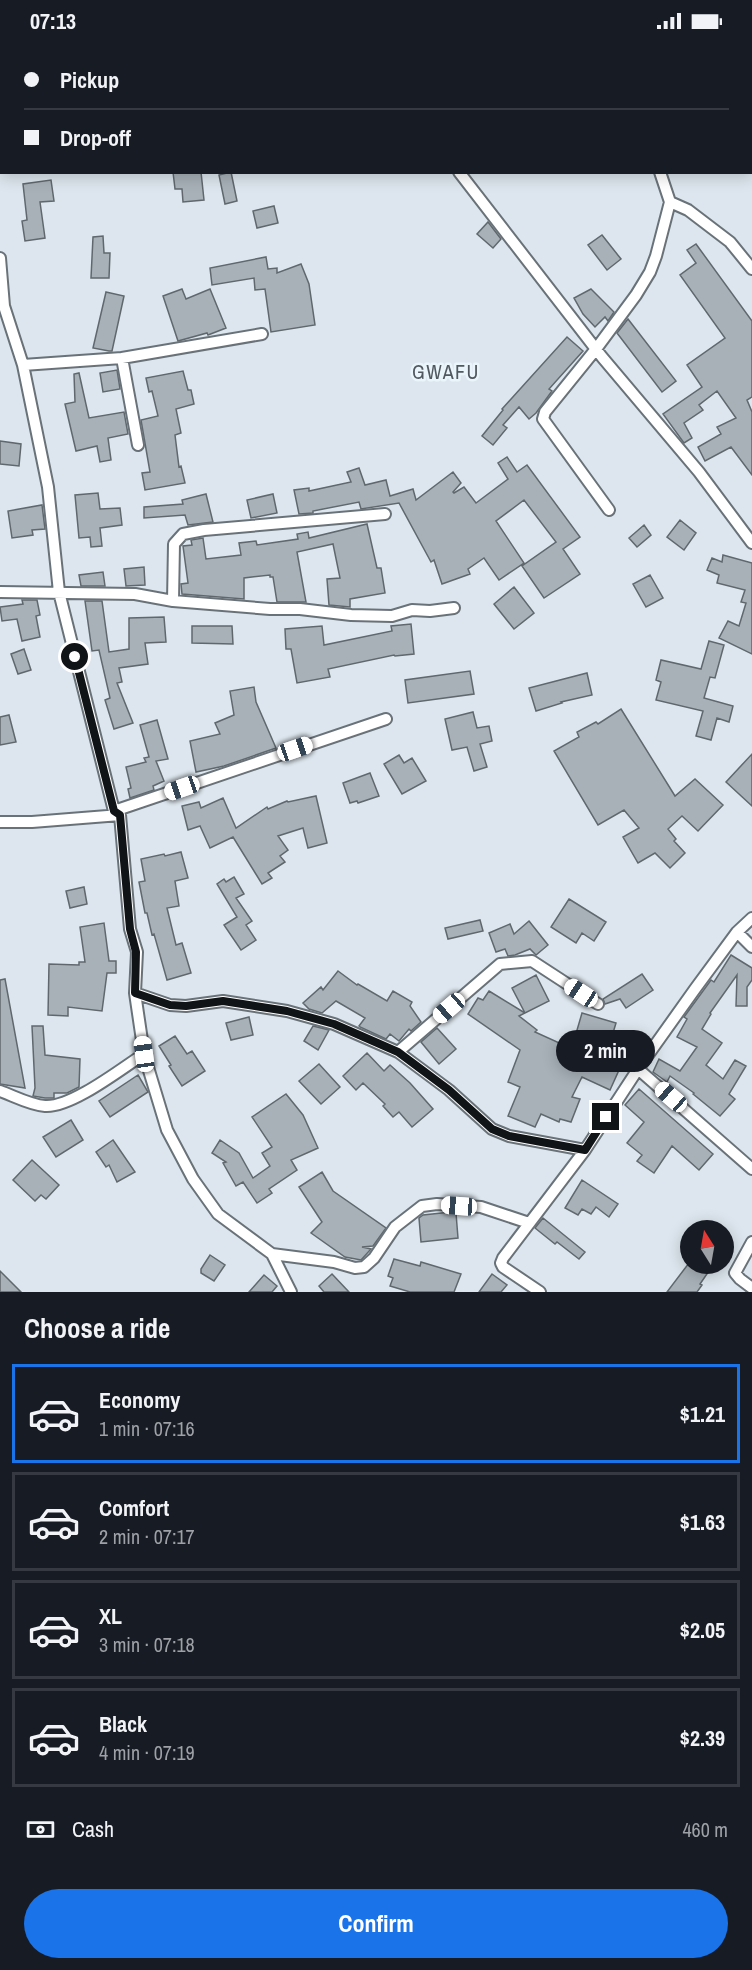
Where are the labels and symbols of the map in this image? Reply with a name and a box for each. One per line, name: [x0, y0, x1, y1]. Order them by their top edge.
district label: GWAFU: [412, 358, 480, 385]
route start: [61, 643, 88, 670]
car: [275, 735, 315, 763]
car: [162, 774, 202, 802]
car: [561, 976, 601, 1010]
car: [430, 989, 468, 1027]
callout: 2 min: [556, 1030, 656, 1072]
car: [133, 1035, 155, 1073]
car: [652, 1078, 690, 1116]
route end: [592, 1103, 619, 1130]
car: [440, 1196, 478, 1216]
north arrow: [680, 1220, 734, 1274]

